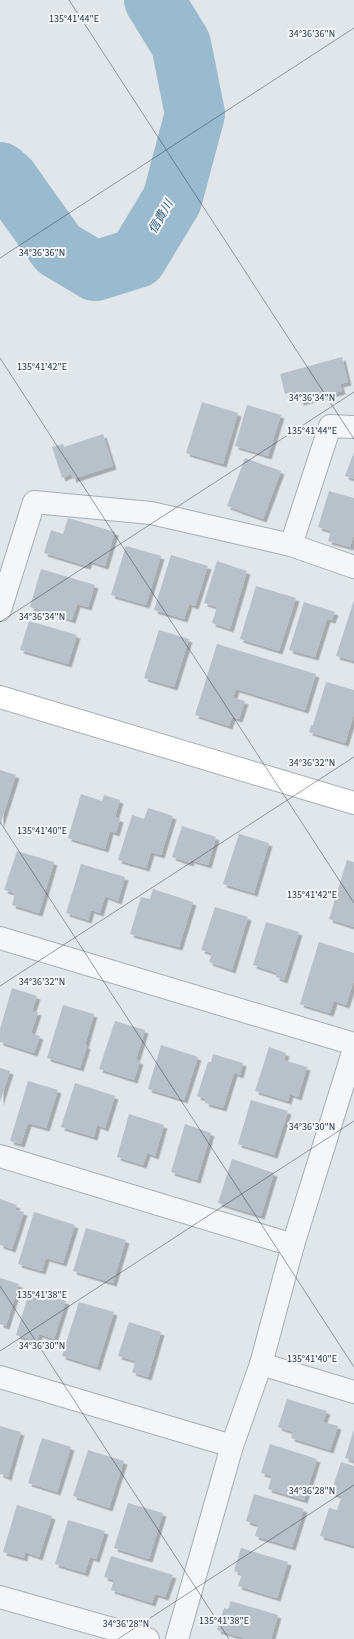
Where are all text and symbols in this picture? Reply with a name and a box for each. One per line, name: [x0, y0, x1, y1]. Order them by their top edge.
text: 135°41'44"E: [49, 12, 99, 26]
text: 34°36'36"N: [289, 27, 335, 41]
water label: 信貴川: [145, 195, 178, 237]
text: 34°36'36"N: [19, 246, 65, 260]
text: 135°41'42"E: [17, 360, 67, 374]
text: 34°36'34"N: [289, 391, 335, 405]
text: 135°41'44"E: [287, 424, 337, 438]
text: 34°36'34"N: [19, 610, 65, 624]
text: 34°36'32"N: [289, 756, 335, 770]
text: 135°41'40"E: [17, 824, 67, 838]
text: 135°41'42"E: [287, 888, 337, 902]
text: 34°36'32"N: [19, 975, 65, 989]
text: 34°36'30"N: [289, 1120, 335, 1134]
text: 135°41'38"E: [17, 1288, 67, 1302]
text: 34°36'30"N: [19, 1339, 65, 1353]
text: 135°41'40"E: [287, 1352, 337, 1366]
text: 34°36'28"N: [289, 1484, 335, 1498]
text: 135°41'38"E: [199, 1614, 249, 1628]
text: 34°36'28"N: [103, 1617, 149, 1631]

